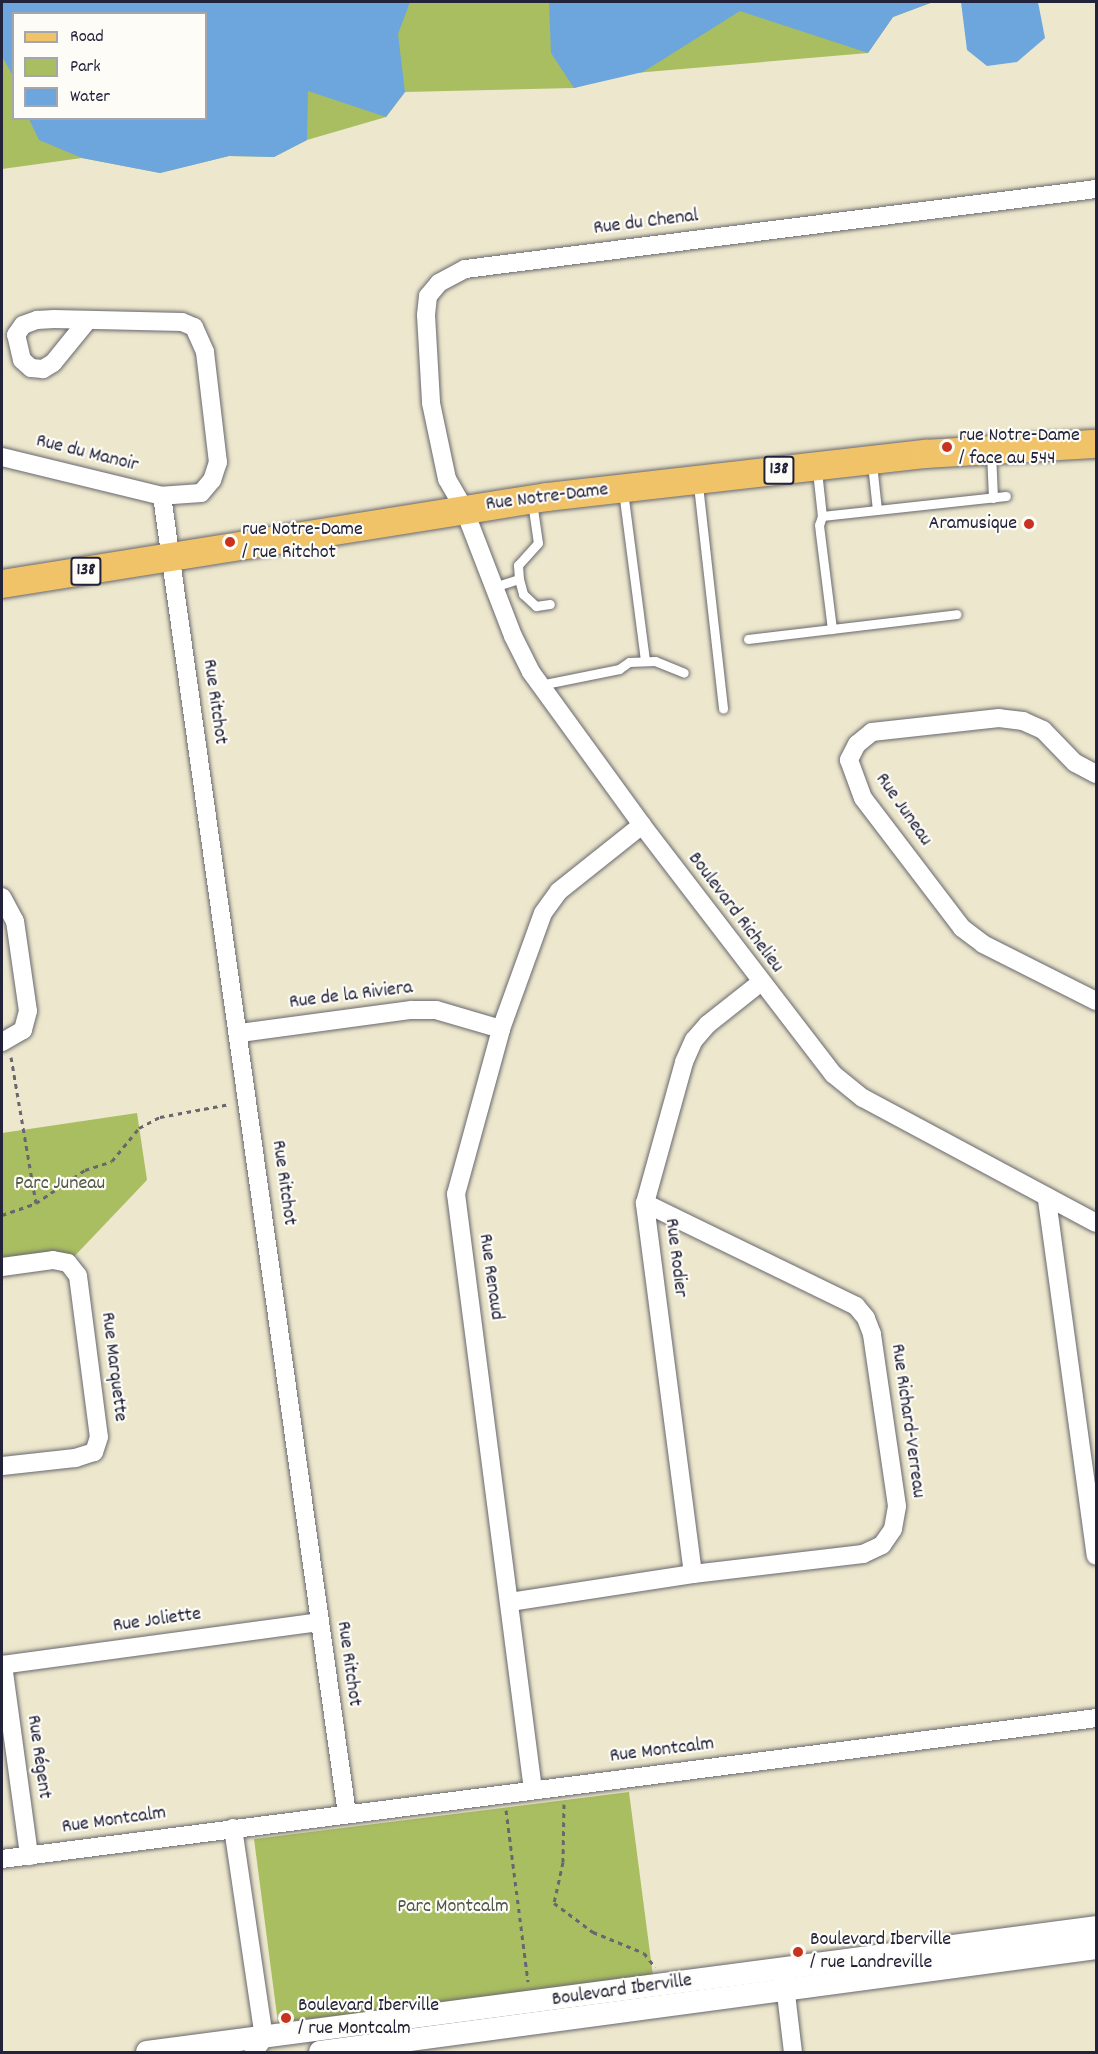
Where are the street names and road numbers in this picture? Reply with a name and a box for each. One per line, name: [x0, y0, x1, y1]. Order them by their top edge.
street label: Rue du Chenal: [592, 205, 700, 241]
street label: Rue du Manoir: [33, 430, 141, 478]
road number: 138: [762, 455, 796, 485]
street label: Rue Notre-Dame: [484, 479, 610, 517]
road number: 138: [70, 556, 103, 586]
street label: Rue Ritchot: [196, 658, 232, 746]
street label: Rue Juneau: [869, 769, 937, 851]
street label: Boulevard Richelieu: [682, 848, 788, 978]
street label: Rue de la Riviera: [288, 977, 414, 1015]
street label: Rue Ritchot: [265, 1139, 301, 1227]
street label: Rue Rodier: [658, 1217, 692, 1299]
street label: Rue Renaud: [472, 1232, 508, 1322]
street label: Rue Marquette: [94, 1311, 132, 1423]
street label: Rue Richard-Verreau: [884, 1342, 930, 1500]
street label: Rue Joliette: [111, 1603, 203, 1639]
street label: Rue Ritchot: [330, 1620, 366, 1708]
street label: Rue Régent: [20, 1714, 56, 1800]
street label: Rue Montcalm: [608, 1733, 716, 1769]
street label: Rue Montcalm: [60, 1802, 168, 1840]
street label: Boulevard Iberville: [550, 1969, 694, 2013]

